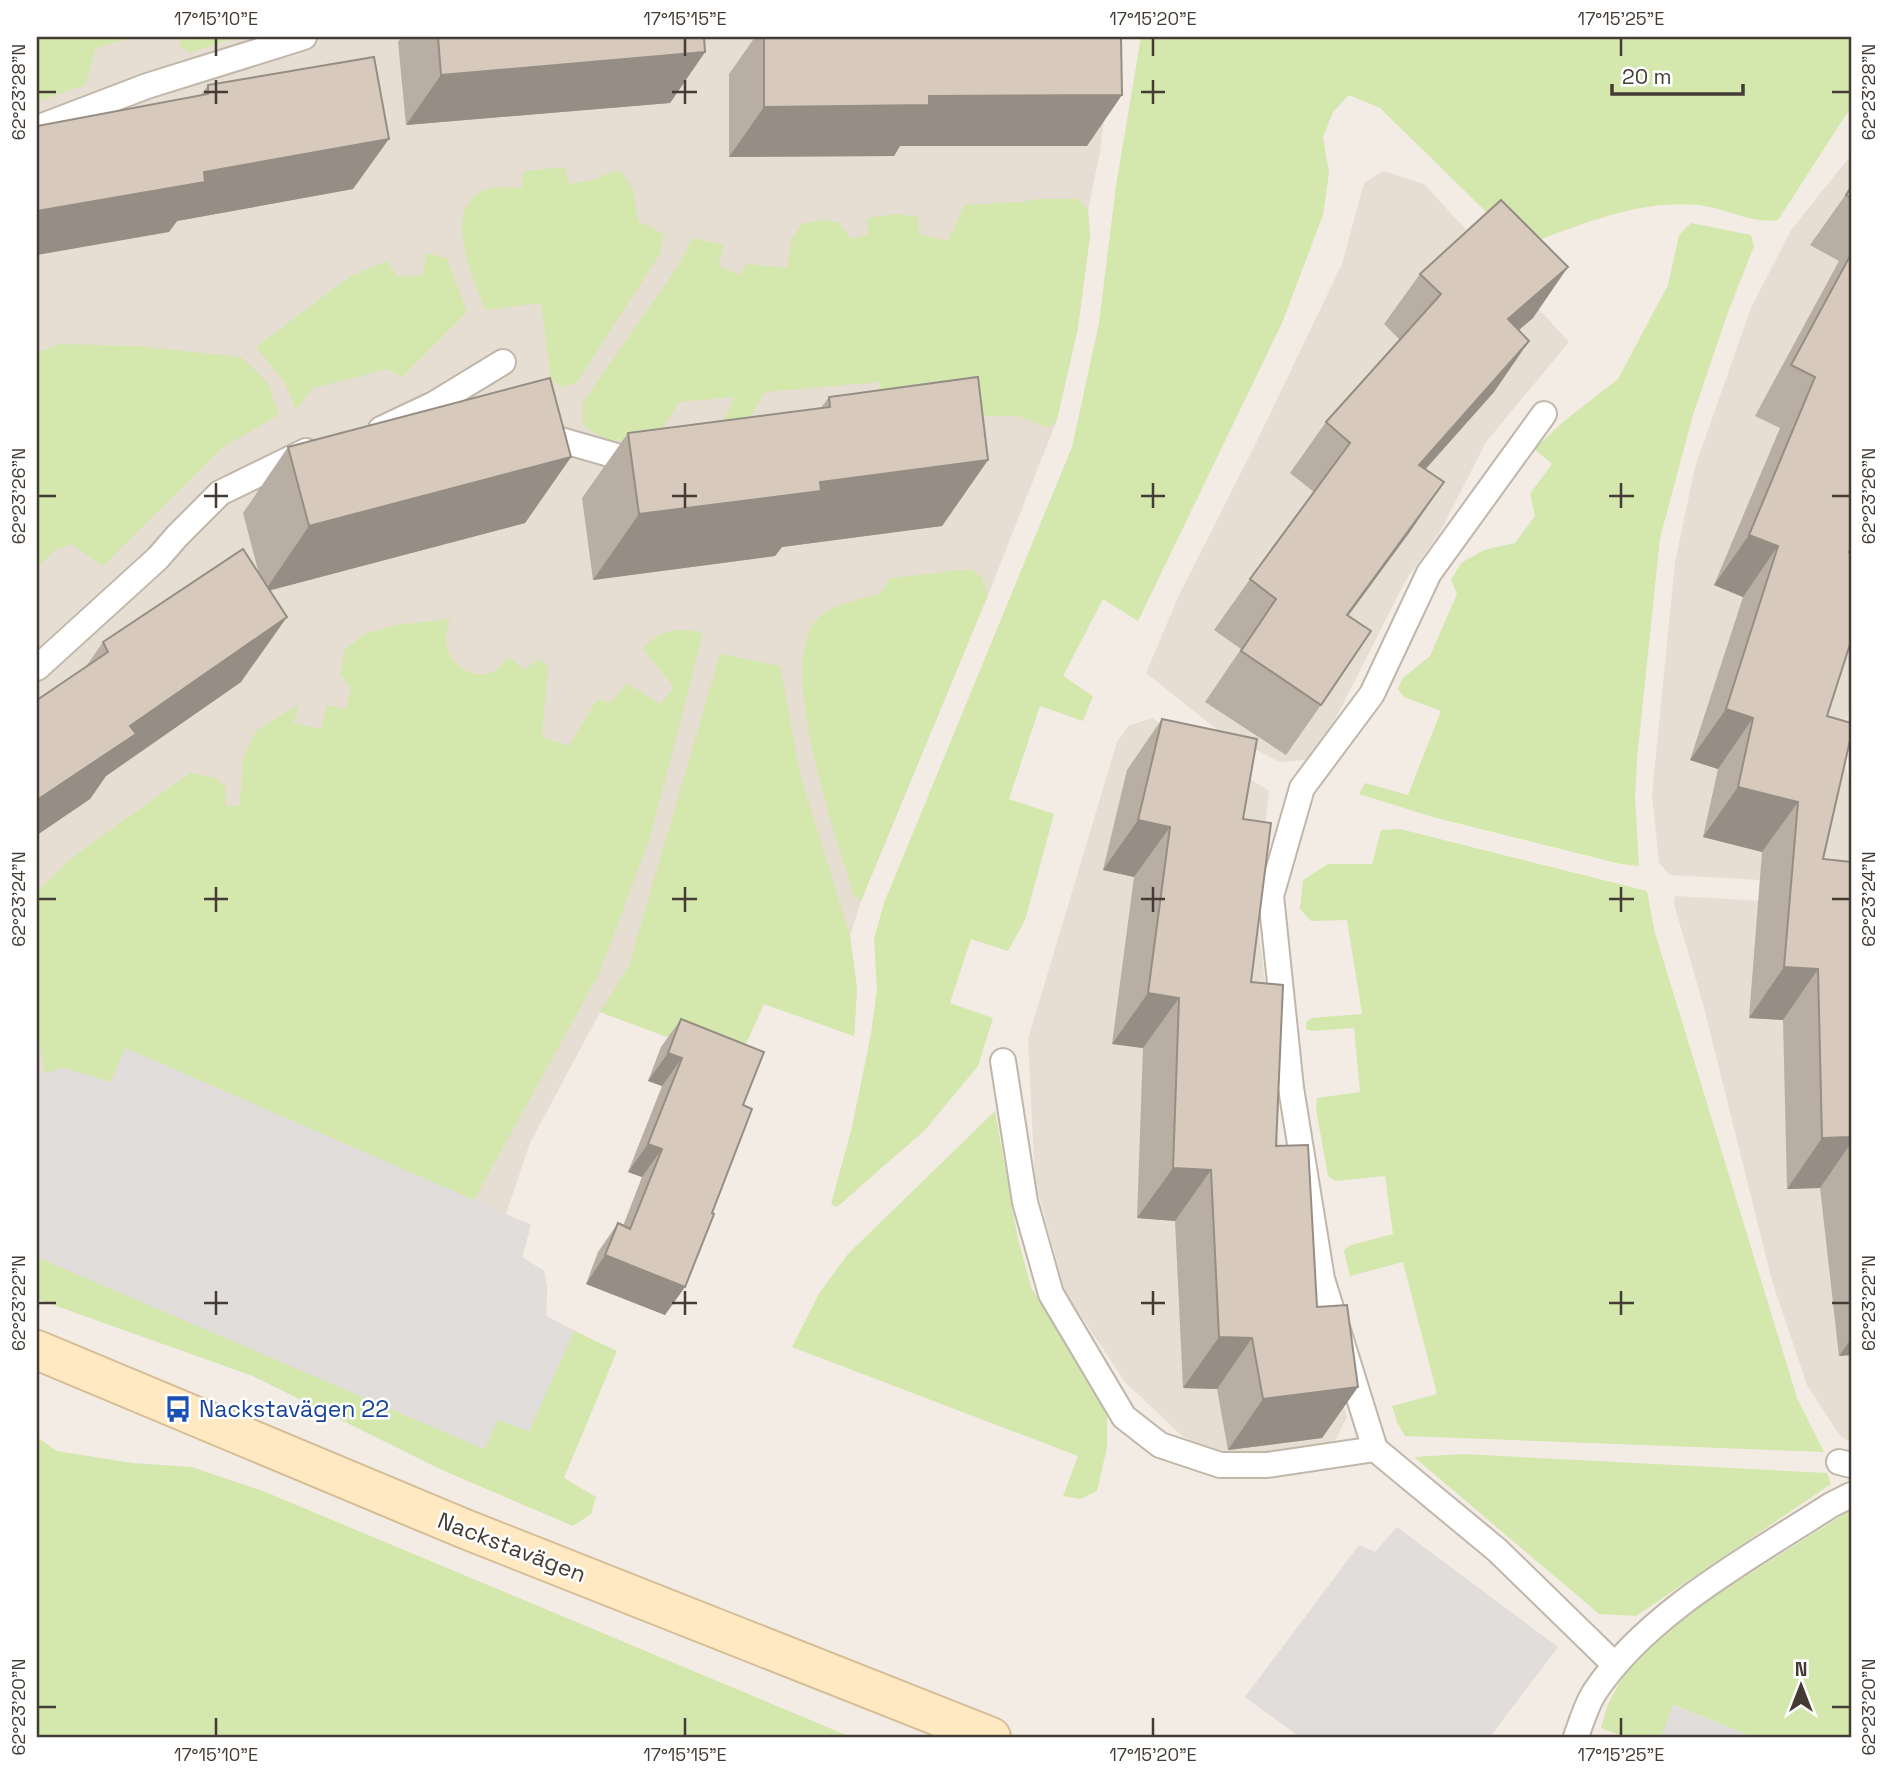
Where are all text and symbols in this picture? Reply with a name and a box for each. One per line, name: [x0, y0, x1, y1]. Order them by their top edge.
text: 17°15'10"E: [174, 7, 258, 30]
text: 17°15'15"E: [643, 7, 727, 30]
text: 17°15'20"E: [1109, 7, 1197, 30]
text: 17°15'25"E: [1578, 7, 1664, 30]
text: 62°23'28"N: [7, 44, 30, 140]
text: 62°23'28"N: [1857, 44, 1880, 140]
scale bar: [1612, 52, 1743, 96]
text: 20 m: [1622, 63, 1672, 90]
text: 62°23'26"N: [7, 448, 30, 544]
text: 62°23'26"N: [1857, 448, 1880, 544]
text: 62°23'24"N: [7, 851, 30, 947]
text: 62°23'24"N: [1857, 851, 1880, 947]
text: 62°23'22"N: [7, 1255, 30, 1351]
text: 62°23'22"N: [1857, 1255, 1880, 1351]
bus stop icon: Nackstavägen 22: [163, 1394, 193, 1424]
place label: Nackstavägen 22: [199, 1394, 389, 1424]
street label: Nackstavägen: [434, 1505, 590, 1589]
north arrow: [1766, 1652, 1836, 1722]
text: N: [1795, 1657, 1807, 1682]
text: 62°23'20"N: [7, 1659, 30, 1755]
text: 62°23'20"N: [1857, 1659, 1880, 1755]
text: 17°15'10"E: [174, 1743, 258, 1766]
text: 17°15'15"E: [643, 1743, 727, 1766]
text: 17°15'20"E: [1109, 1743, 1197, 1766]
text: 17°15'25"E: [1578, 1743, 1664, 1766]

